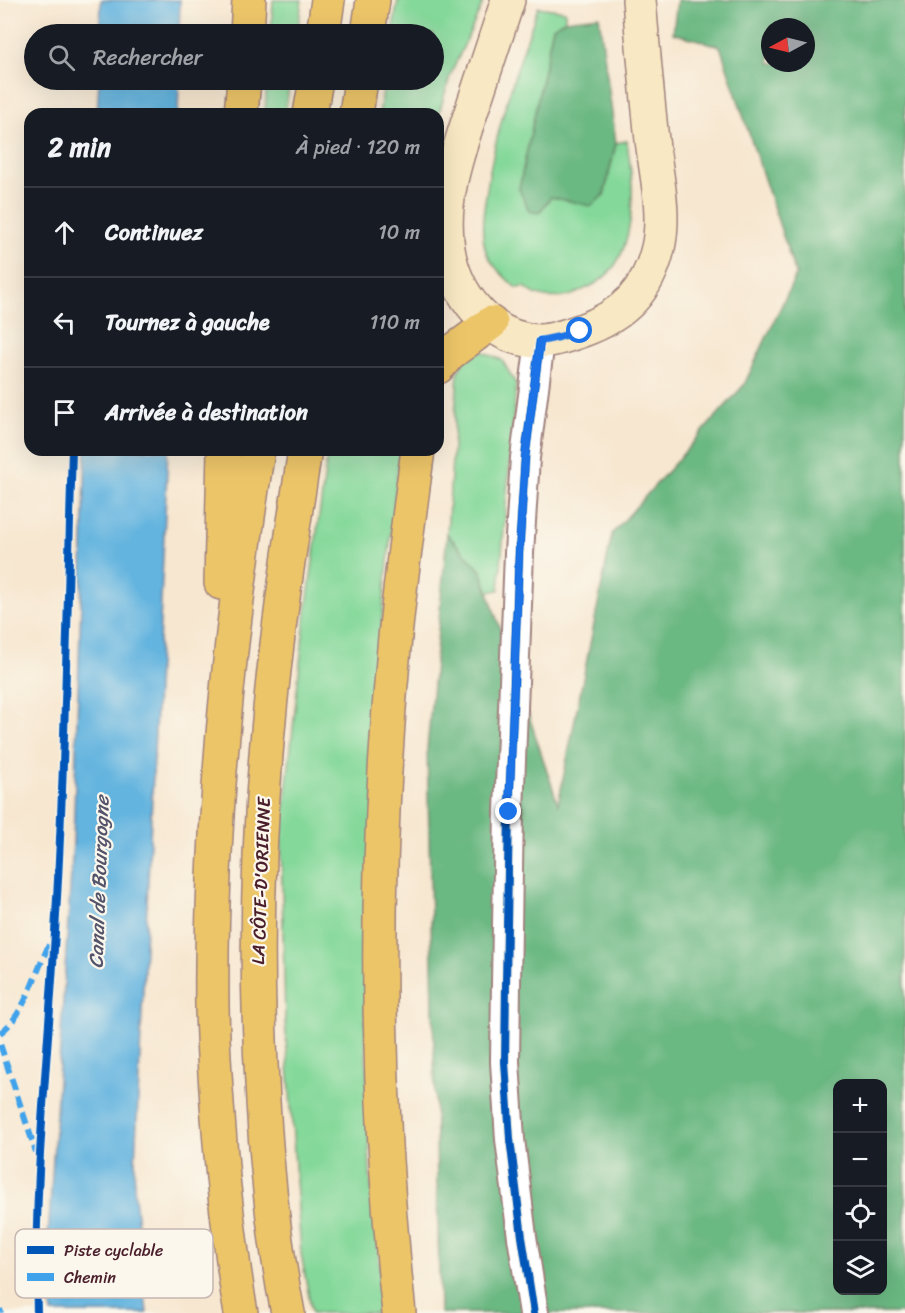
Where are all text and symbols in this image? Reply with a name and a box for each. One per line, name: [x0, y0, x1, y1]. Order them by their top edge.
north arrow: [761, 18, 815, 72]
search box: [24, 24, 444, 90]
text: Rechercher: [93, 38, 203, 77]
icon: search: [45, 41, 78, 74]
text: 2 min: [48, 124, 111, 170]
text: À pied · 120 m: [296, 130, 420, 165]
text: Continuez: [105, 213, 203, 252]
text: 10 m: [378, 215, 420, 250]
icon: ahead: [48, 216, 81, 249]
text: Tournez à gauche: [105, 303, 270, 342]
text: 110 m: [370, 305, 420, 340]
icon: left: [48, 306, 81, 339]
route start: [566, 317, 592, 343]
text: Arrivée à destination: [105, 393, 308, 432]
icon: arrive: [48, 396, 81, 429]
water label: Canal de Bourgogne: [79, 793, 120, 969]
street label: LA CÔTE-D'ORIENNE: [242, 796, 280, 965]
route end: [495, 798, 521, 824]
map controls: [833, 1079, 887, 1295]
button: +: [833, 1079, 887, 1133]
button: −: [833, 1133, 887, 1187]
button: locate: [833, 1187, 887, 1241]
legend: [15, 1229, 213, 1298]
text: Piste cyclable: [64, 1236, 163, 1265]
button: layers: [833, 1241, 887, 1295]
text: Chemin: [64, 1263, 116, 1292]

